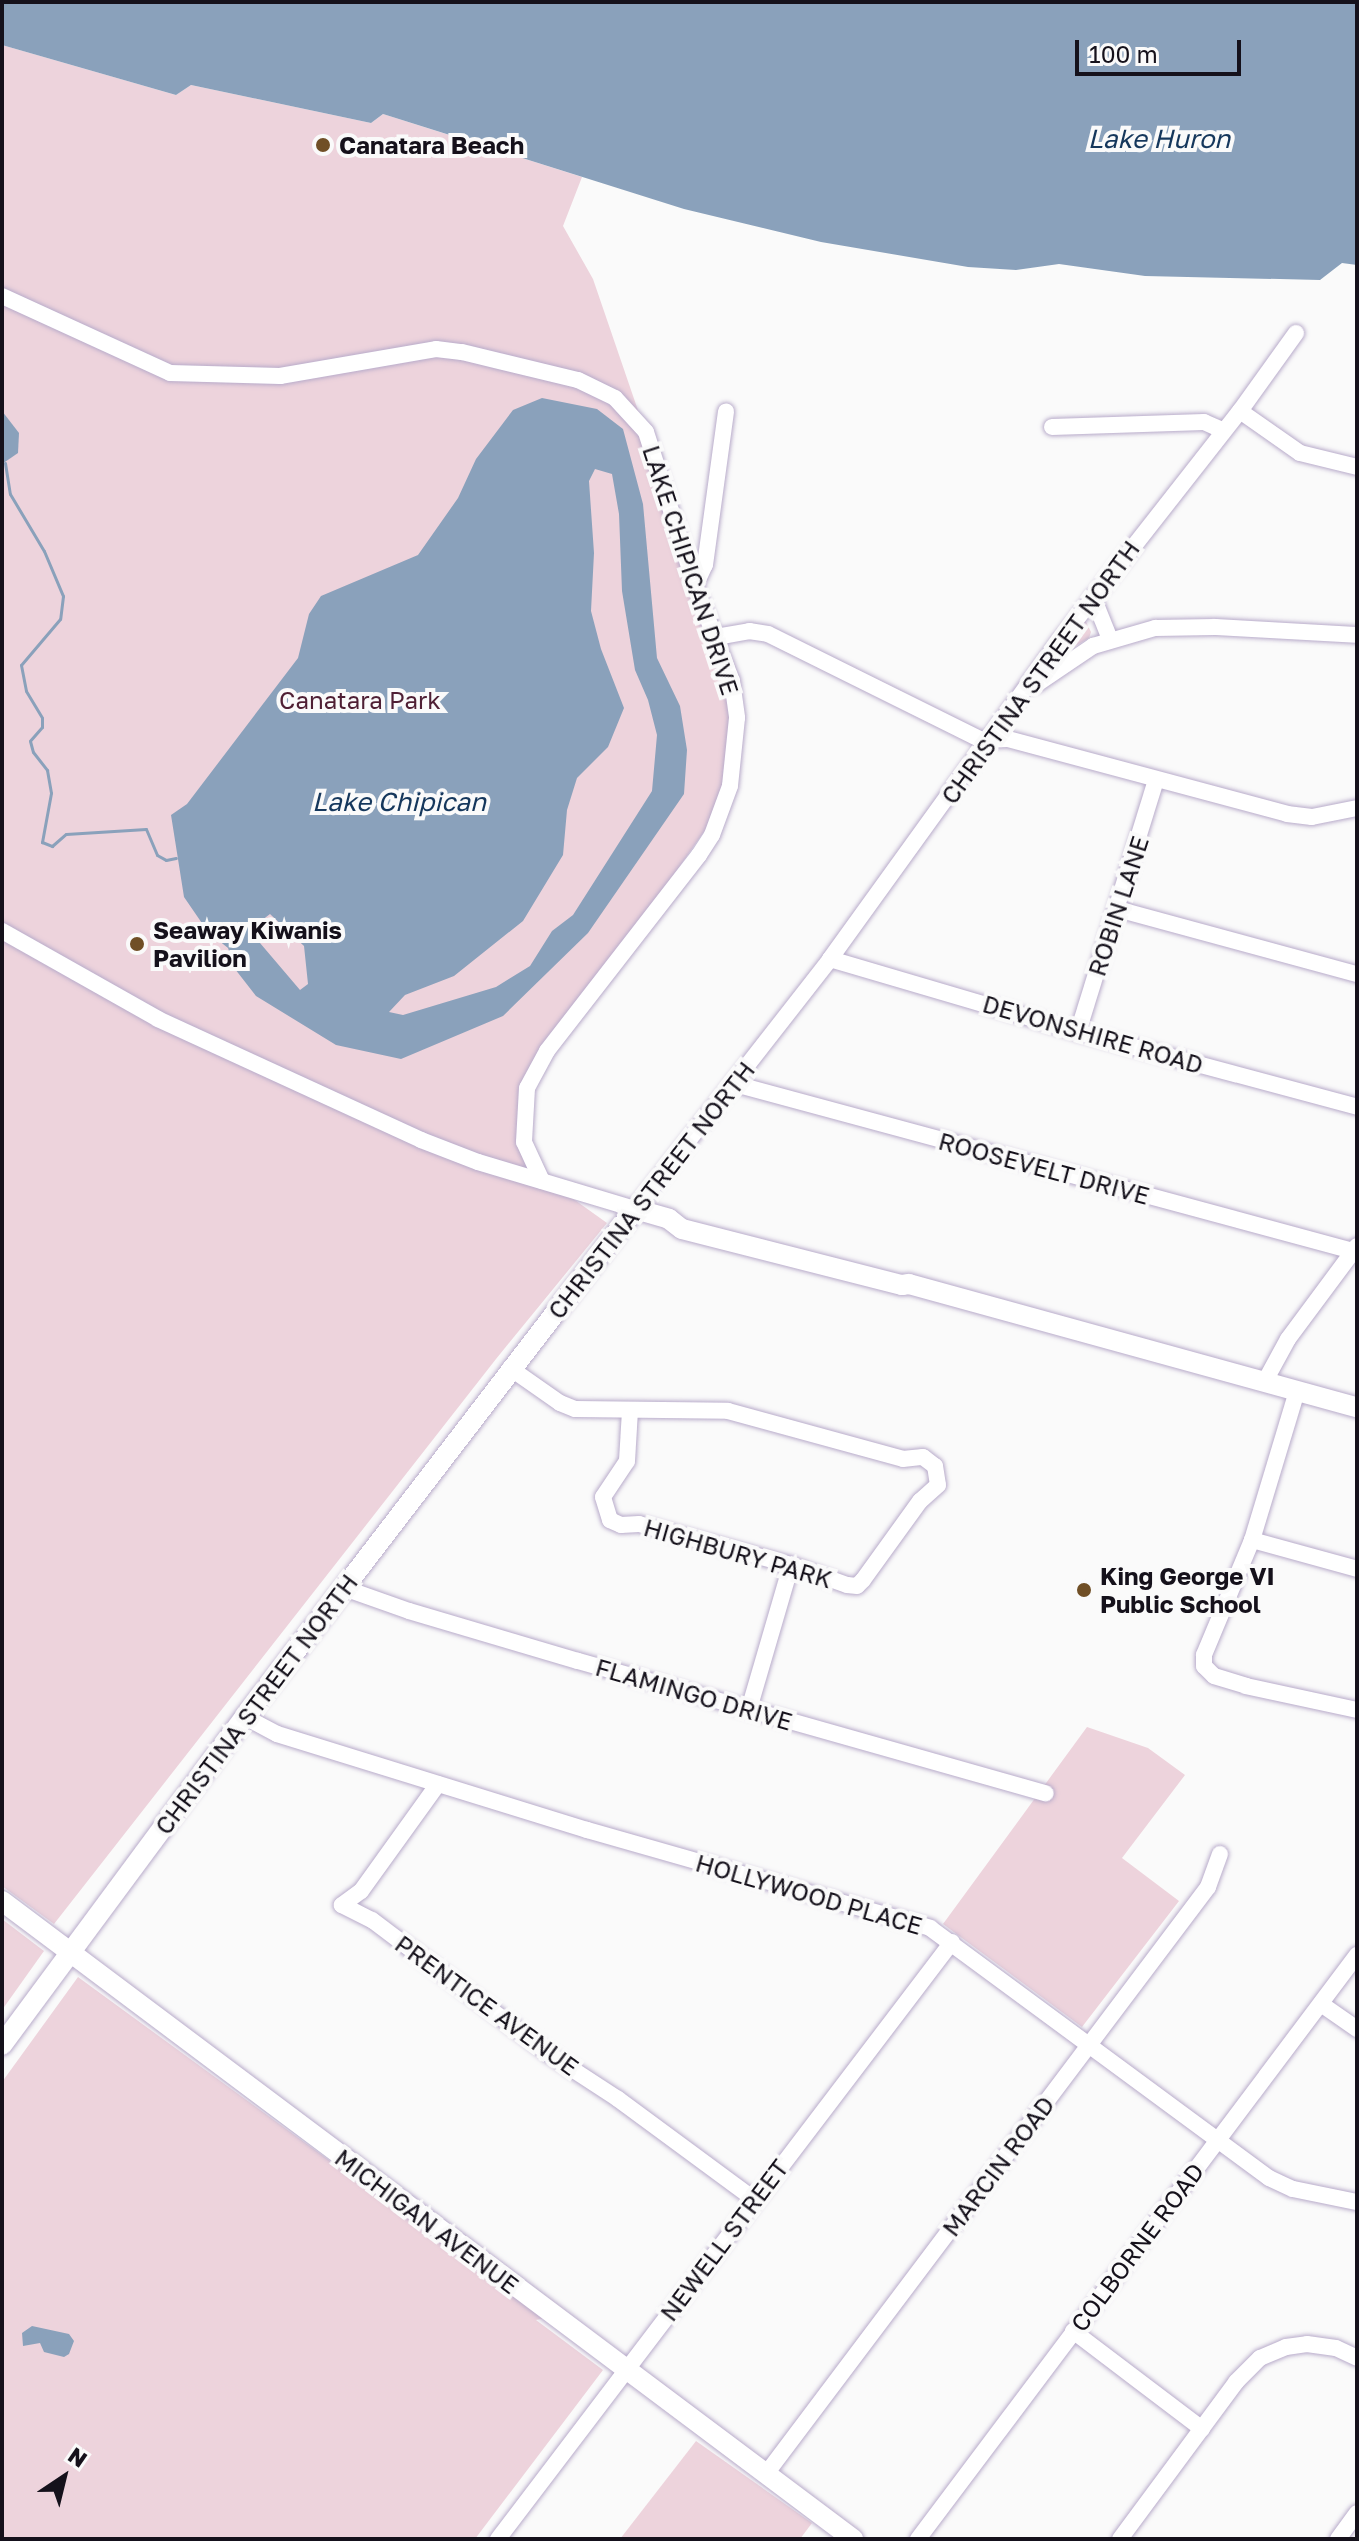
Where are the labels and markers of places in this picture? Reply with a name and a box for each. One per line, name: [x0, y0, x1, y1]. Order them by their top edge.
place label: Canatara Beach: [339, 131, 524, 159]
marker: Canatara Beach: [314, 136, 332, 154]
place label: Seaway Kiwanis Pavilion: [153, 916, 342, 972]
marker: Seaway Kiwanis Pavilion: [128, 935, 146, 953]
place label: King George VI Public School: [1100, 1562, 1275, 1618]
marker: King George VI Public School: [1075, 1581, 1093, 1599]

